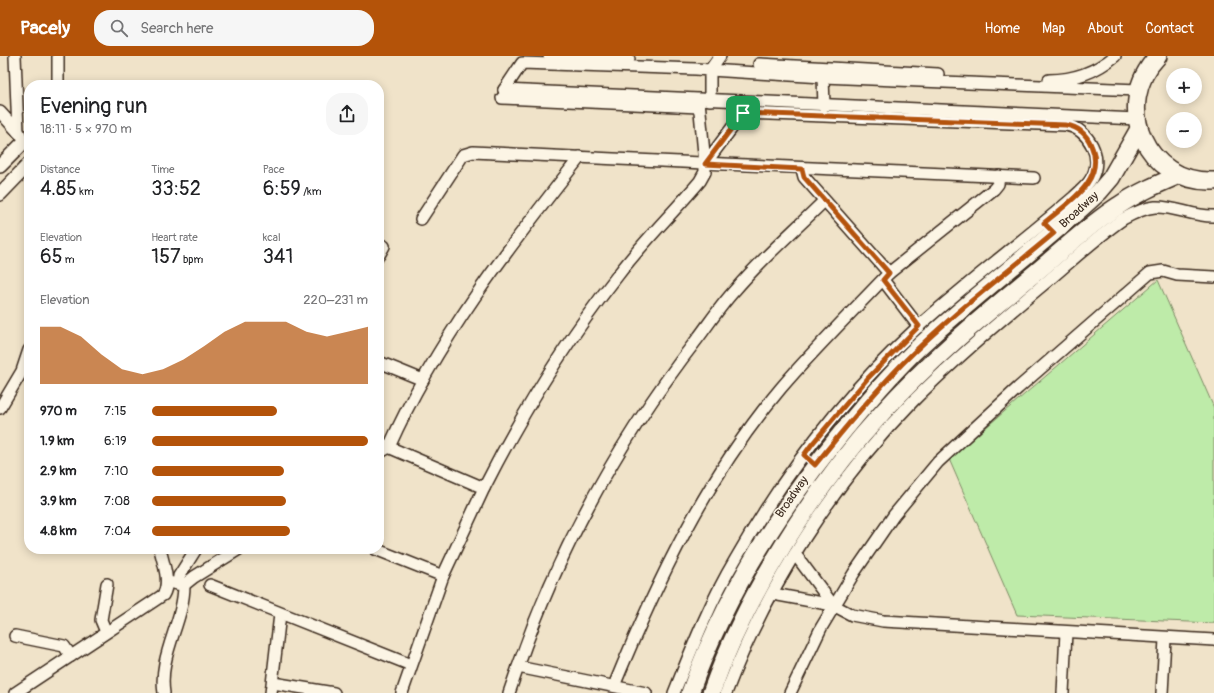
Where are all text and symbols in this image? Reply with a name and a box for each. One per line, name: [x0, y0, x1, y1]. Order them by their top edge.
search box: [94, 10, 374, 46]
text: Pacely: [20, 16, 70, 40]
icon: search: [108, 17, 130, 39]
text: Search here: [140, 19, 213, 38]
text: Home: [985, 20, 1020, 37]
text: Map: [1042, 20, 1065, 37]
text: About: [1087, 20, 1123, 37]
text: Contact: [1145, 20, 1194, 37]
map controls: [1166, 68, 1202, 148]
button: +: [1166, 68, 1202, 104]
text: Evening run: [40, 92, 148, 120]
button: share: [326, 93, 368, 135]
pin: [726, 96, 760, 130]
icon: arrive: [732, 102, 754, 124]
button: −: [1166, 112, 1202, 148]
text: 18:11 · 5 × 970 m: [40, 121, 132, 137]
text: Distance: [40, 163, 80, 176]
text: Time: [151, 163, 174, 176]
text: Pace: [263, 163, 284, 176]
text: 4.85: [40, 176, 77, 201]
text: 33:52: [151, 176, 201, 201]
text: 6:59: [263, 176, 301, 201]
text: km: [77, 185, 94, 198]
text: /km: [301, 185, 321, 198]
street label: Broadway: [1056, 189, 1102, 231]
text: Elevation: [40, 231, 82, 244]
text: Heart rate: [151, 231, 198, 244]
text: kcal: [263, 231, 281, 244]
text: 65: [40, 244, 62, 269]
text: 157: [151, 244, 181, 269]
text: 341: [263, 244, 293, 269]
text: m: [62, 253, 75, 266]
text: bpm: [181, 253, 203, 266]
text: Elevation: [40, 292, 90, 308]
text: 220–231 m: [303, 292, 368, 308]
text: 970 m: [40, 403, 77, 419]
text: 7:15: [104, 403, 126, 419]
text: 1.9 km: [40, 433, 74, 449]
text: 6:19: [104, 433, 127, 449]
text: 2.9 km: [40, 463, 77, 479]
text: 7:10: [104, 463, 128, 479]
street label: Broadway: [772, 473, 812, 521]
text: 3.9 km: [40, 493, 77, 509]
text: 7:08: [104, 493, 130, 509]
text: 4.8 km: [40, 523, 77, 539]
text: 7:04: [104, 523, 131, 539]

